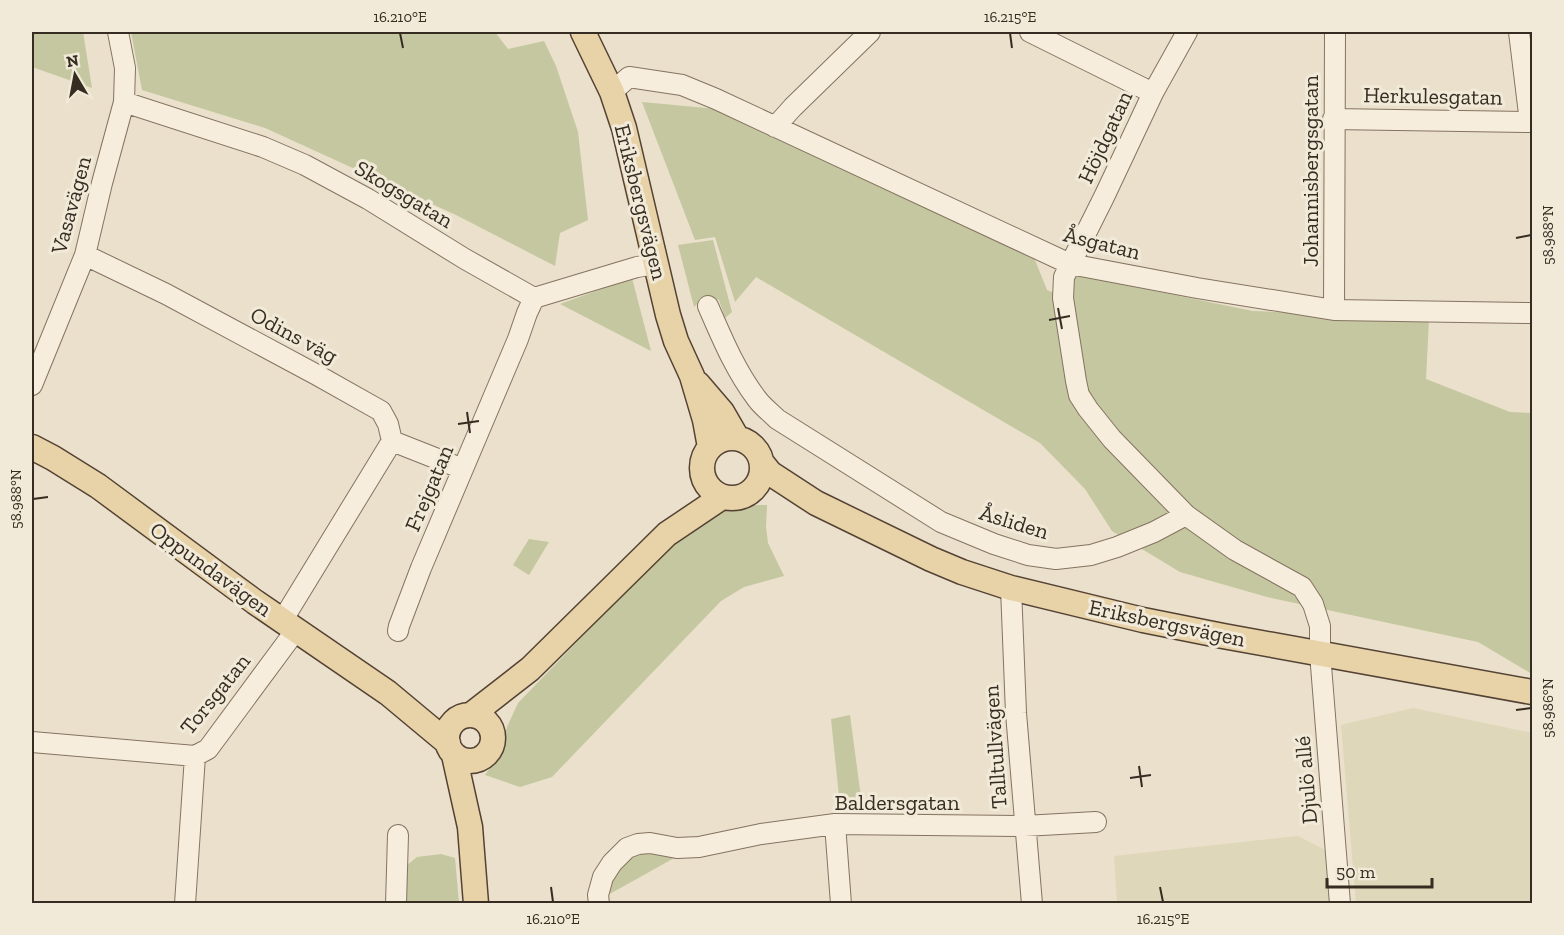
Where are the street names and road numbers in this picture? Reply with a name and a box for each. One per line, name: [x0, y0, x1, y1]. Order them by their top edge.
street label: Johannisbergsgatan: [1297, 75, 1324, 267]
street label: Herkulesgatan: [1363, 81, 1503, 111]
street label: Höjdgatan: [1072, 86, 1138, 188]
street label: Eriksbergsvägen: [609, 121, 673, 283]
street label: Vasavägen: [45, 153, 97, 258]
street label: Skogsgatan: [350, 154, 458, 234]
street label: Åsgatan: [1061, 220, 1143, 266]
street label: Odins väg: [246, 301, 342, 369]
street label: Frejgatan: [399, 440, 459, 535]
street label: Åsliden: [976, 499, 1052, 545]
street label: Oppundavägen: [145, 516, 278, 623]
street label: Eriksbergsvägen: [1086, 593, 1248, 653]
street label: Torsgatan: [174, 648, 256, 740]
street label: Talltullvägen: [977, 684, 1013, 810]
street label: Djulö allé: [1289, 735, 1323, 825]
street label: Baldersgatan: [834, 789, 960, 816]

